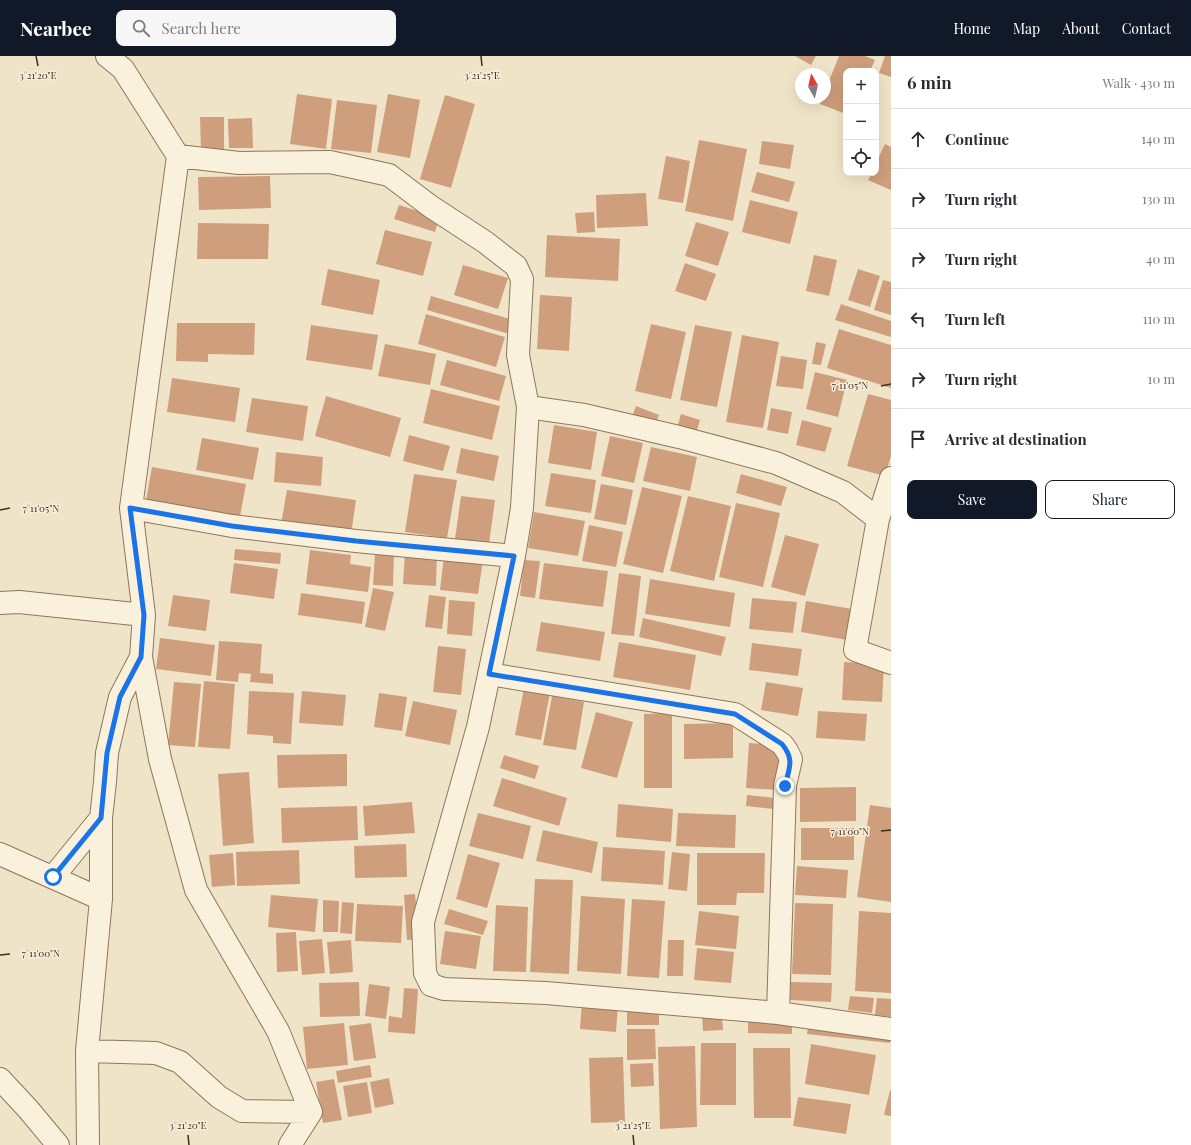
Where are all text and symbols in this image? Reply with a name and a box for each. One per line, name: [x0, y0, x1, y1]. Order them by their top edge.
search box: [116, 10, 396, 46]
text: Nearbee: [20, 15, 92, 41]
icon: search: [130, 17, 152, 39]
text: Search here: [162, 18, 241, 38]
text: Home: [953, 19, 991, 38]
text: Map: [1013, 19, 1040, 38]
text: About: [1062, 19, 1100, 38]
text: Contact: [1122, 19, 1171, 38]
text: 3°21'20"E: [19, 68, 57, 82]
text: 3°21'25"E: [464, 68, 500, 82]
north arrow: [795, 68, 831, 104]
map controls: [843, 68, 879, 176]
button: +: [843, 68, 879, 104]
text: 6 min: [907, 71, 952, 93]
text: Walk · 430 m: [1102, 74, 1175, 91]
button: −: [843, 104, 879, 140]
icon: ahead: [907, 128, 929, 150]
text: Continue: [945, 129, 1009, 149]
text: 140 m: [1141, 130, 1175, 147]
button: locate: [843, 140, 879, 176]
icon: right: [907, 188, 929, 210]
text: Turn right: [945, 189, 1018, 209]
text: 130 m: [1142, 190, 1175, 207]
icon: right: [907, 248, 929, 270]
text: Turn right: [945, 249, 1018, 269]
text: 40 m: [1146, 250, 1175, 267]
icon: left: [907, 308, 929, 330]
text: Turn left: [945, 309, 1006, 329]
text: 110 m: [1143, 310, 1175, 327]
icon: right: [907, 368, 929, 390]
text: Turn right: [945, 369, 1018, 389]
text: 10 m: [1148, 370, 1175, 387]
text: 7°11'05"N: [832, 378, 868, 392]
icon: arrive: [907, 428, 929, 450]
text: Arrive at destination: [945, 429, 1087, 449]
button: Save: [907, 480, 1037, 519]
button: Share: [1045, 480, 1175, 519]
text: 7°11'05"N: [23, 501, 59, 515]
route end: [776, 777, 794, 795]
text: 7°11'00"N: [831, 824, 869, 838]
route start: [44, 868, 62, 886]
text: 7°11'00"N: [22, 946, 60, 960]
text: 3°21'20"E: [169, 1118, 207, 1132]
text: 3°21'25"E: [615, 1118, 651, 1132]

